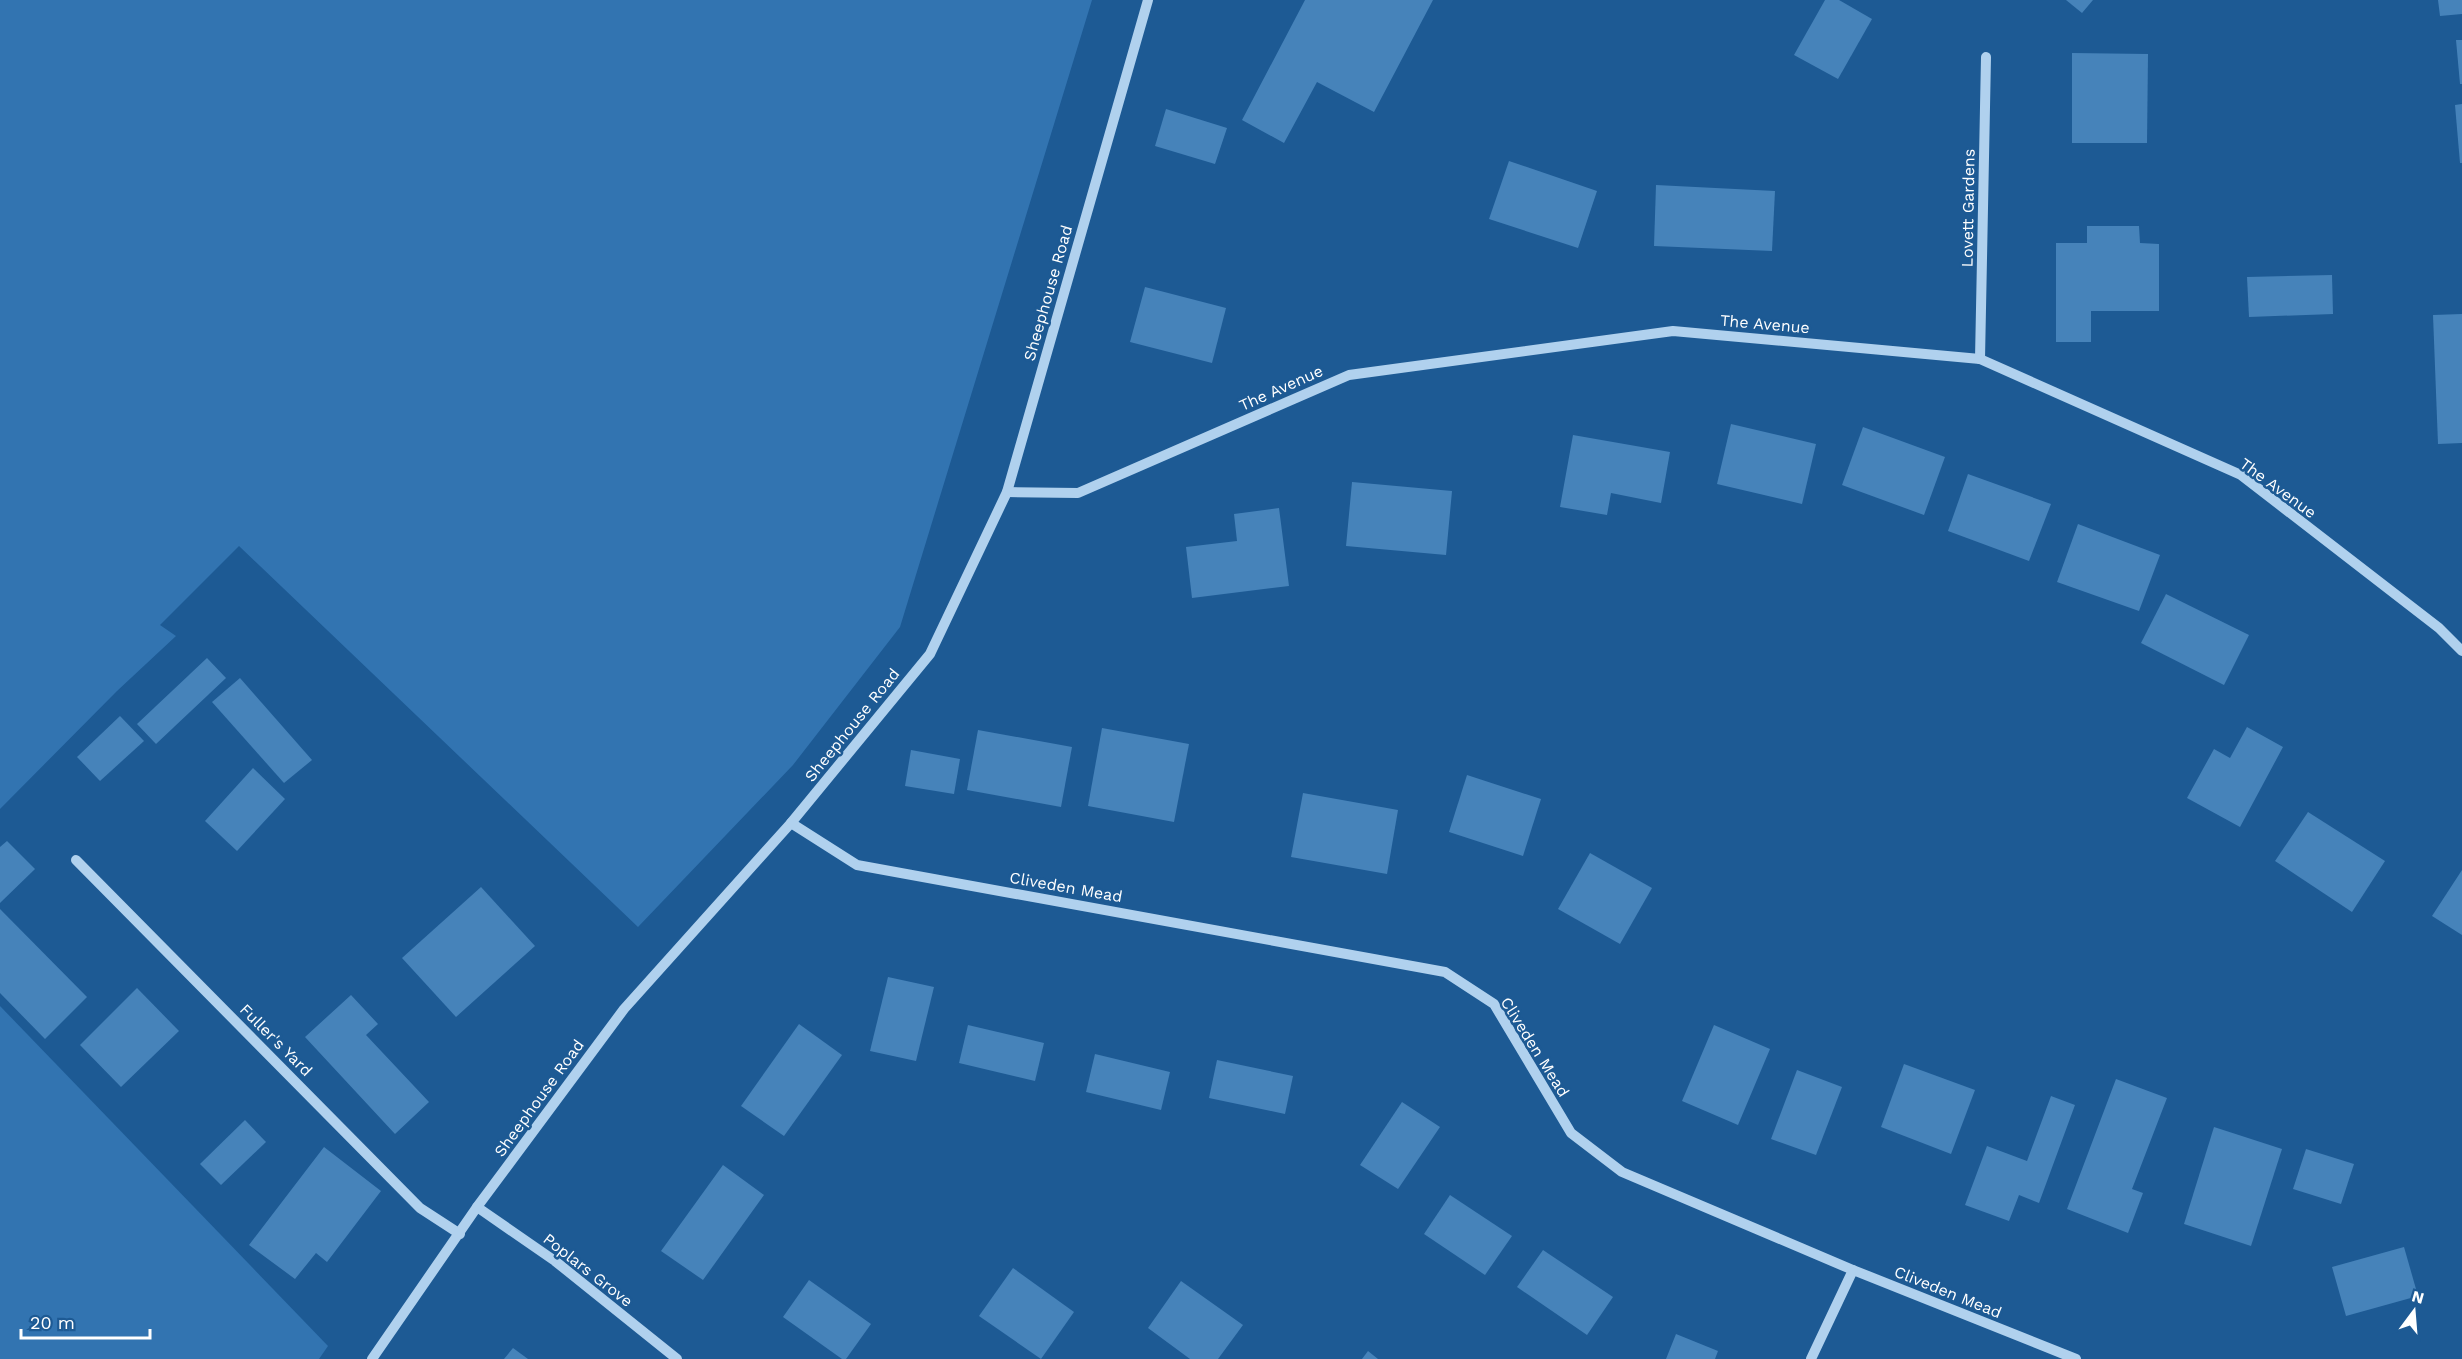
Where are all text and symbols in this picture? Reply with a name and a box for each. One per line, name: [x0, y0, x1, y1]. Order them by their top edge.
street label: Lovett Gardens: [1957, 149, 1979, 267]
street label: Sheephouse Road: [1020, 223, 1076, 363]
street label: The Avenue: [1719, 311, 1811, 337]
street label: The Avenue: [1236, 361, 1326, 415]
street label: The Avenue: [2236, 454, 2320, 522]
street label: Sheephouse Road: [800, 665, 904, 785]
street label: Cliveden Mead: [1008, 868, 1124, 906]
street label: Cliveden Mead: [1497, 994, 1573, 1100]
street label: Fuller's Yard: [236, 1000, 316, 1080]
street label: Sheephouse Road: [490, 1036, 588, 1160]
street label: Poplars Grove: [539, 1229, 637, 1311]
street label: Cliveden Mead: [1892, 1262, 2004, 1322]
north arrow: [2384, 1281, 2444, 1341]
text: N: [2410, 1286, 2426, 1308]
scale bar: [21, 1302, 150, 1340]
text: 20 m: [30, 1312, 75, 1333]

